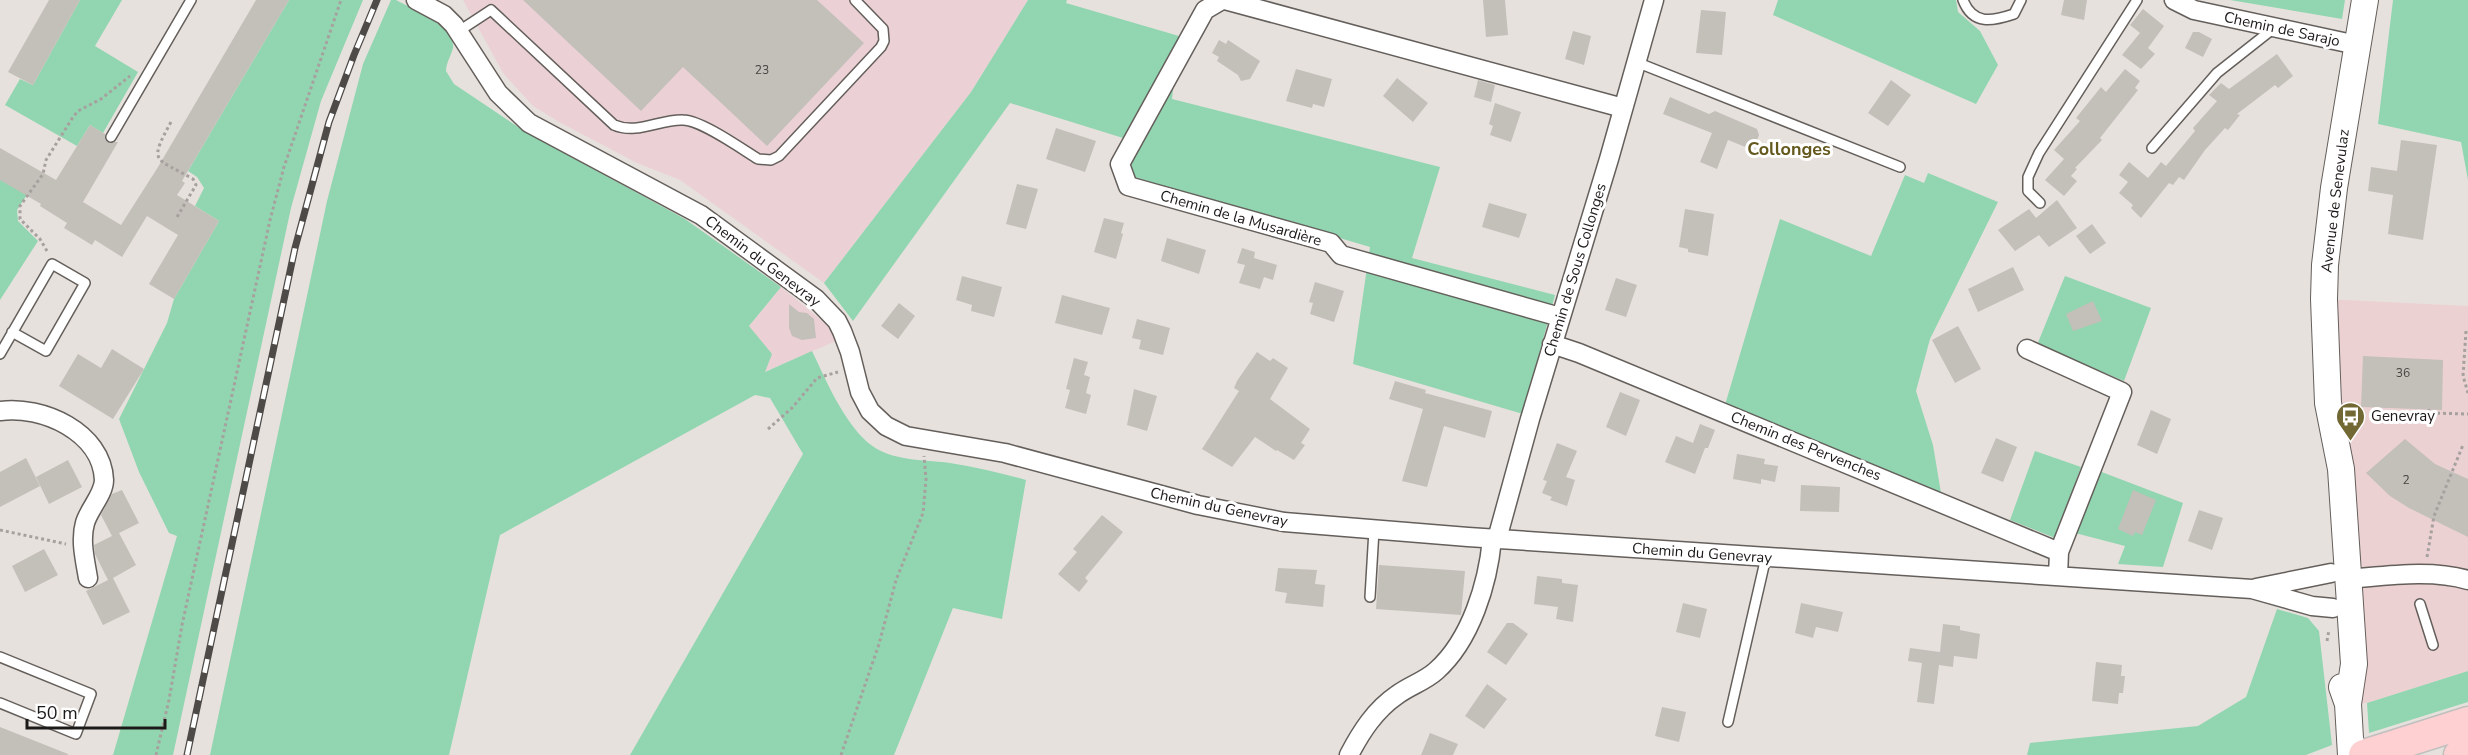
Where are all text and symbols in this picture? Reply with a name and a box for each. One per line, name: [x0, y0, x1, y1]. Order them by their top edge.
street label: Chemin de Sarajo: [2222, 7, 2342, 51]
house number: 23: [755, 62, 769, 78]
street label: Avenue de Senevulaz: [2316, 128, 2354, 274]
district label: Collonges: [1747, 137, 1831, 161]
street label: Chemin de Sous Collonges: [1539, 181, 1611, 359]
street label: Chemin de la Musardière: [1158, 185, 1324, 251]
street label: Chemin du Genevray: [701, 211, 825, 311]
house number: 36: [2396, 365, 2410, 381]
bus stop icon: Genevray: [2334, 400, 2366, 442]
place label: Genevray: [2371, 406, 2435, 426]
street label: Chemin des Pervenches: [1728, 407, 1884, 485]
house number: 2: [2402, 472, 2410, 488]
street label: Chemin du Genevray: [1148, 483, 1290, 531]
street label: Chemin du Genevray: [1631, 538, 1773, 568]
scale bar: [27, 692, 165, 730]
text: 50 m: [36, 701, 78, 725]

